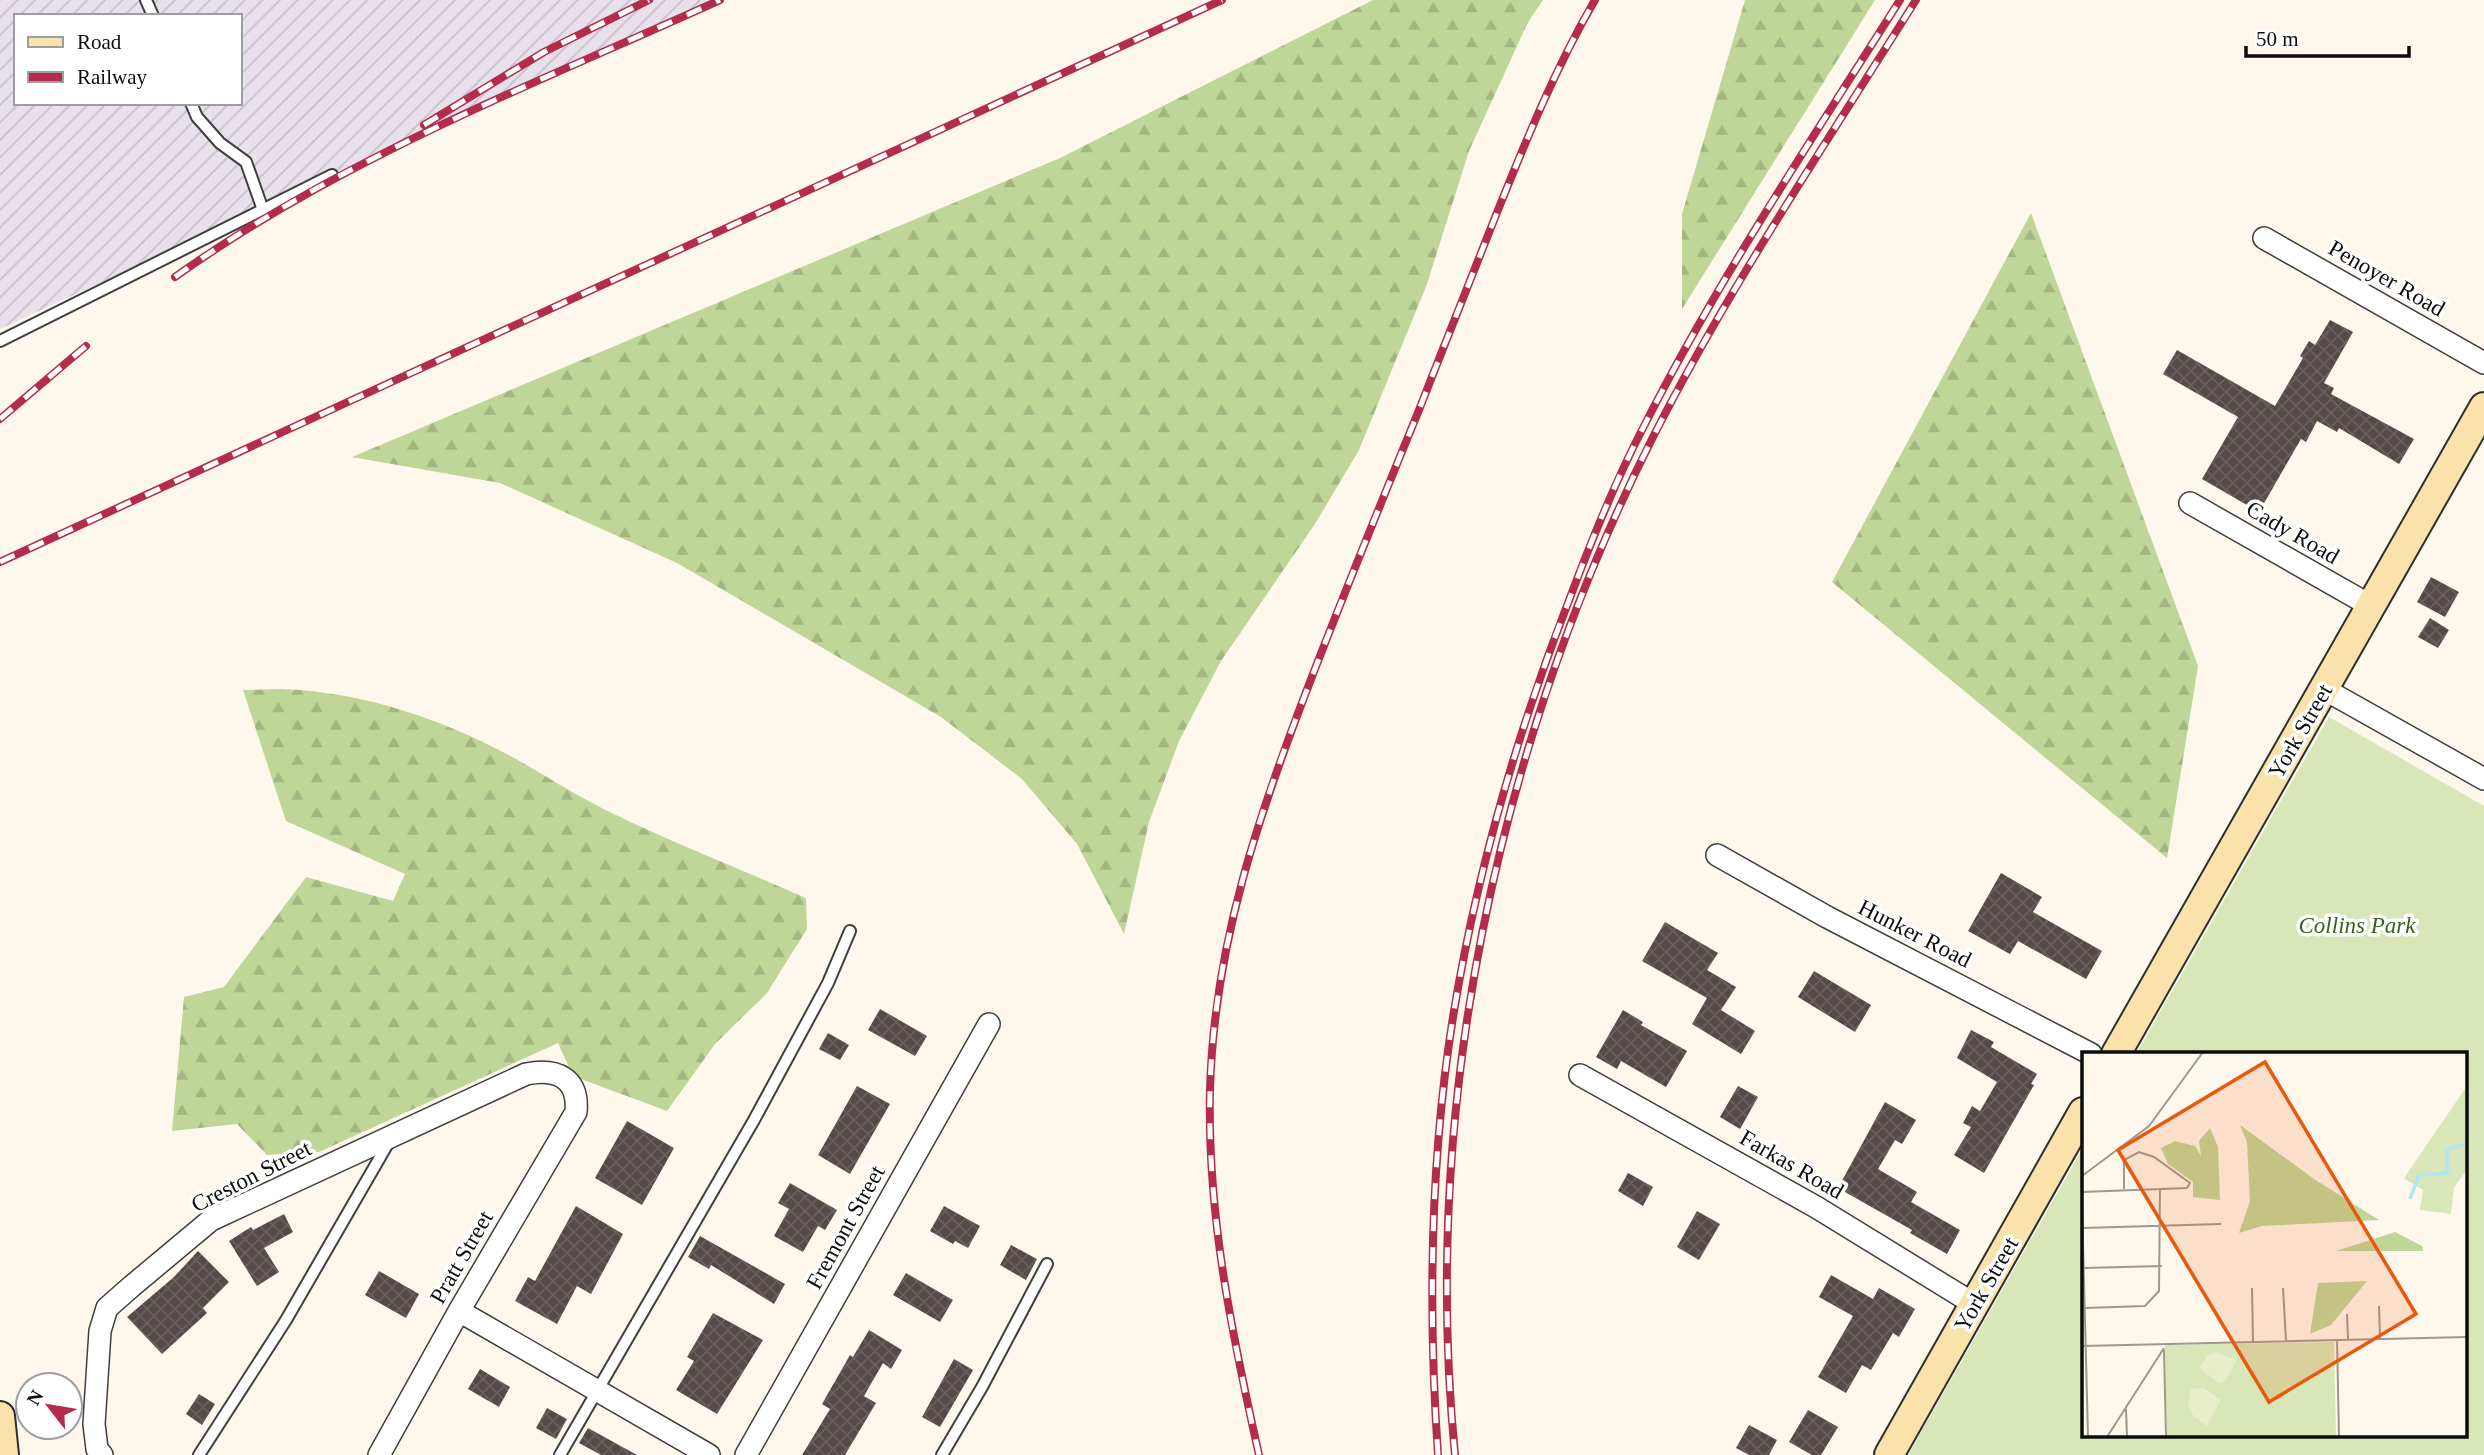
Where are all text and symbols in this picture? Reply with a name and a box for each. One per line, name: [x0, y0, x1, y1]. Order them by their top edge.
legend: [14, 14, 242, 105]
scale bar: [2246, 14, 2409, 58]
text: 50 m: [2256, 27, 2299, 51]
text: Road: [77, 30, 122, 54]
text: Railway: [77, 65, 147, 89]
street label: Penoyer Road: [2324, 235, 2450, 322]
street label: Cady Road: [2242, 496, 2344, 569]
street label: York Street: [2264, 679, 2338, 783]
street label: Hunker Road: [1854, 894, 1976, 973]
park label: Collins Park: [2299, 913, 2416, 938]
inset map: [2082, 1052, 2466, 1438]
street label: Farkas Road: [1735, 1125, 1848, 1204]
street label: Creston Street: [187, 1135, 316, 1217]
street label: Fremont Street: [801, 1161, 890, 1293]
street label: Pratt Street: [425, 1206, 498, 1308]
street label: York Street: [1950, 1232, 2024, 1336]
north arrow: [14, 1371, 84, 1441]
text: N: [22, 1386, 48, 1409]

